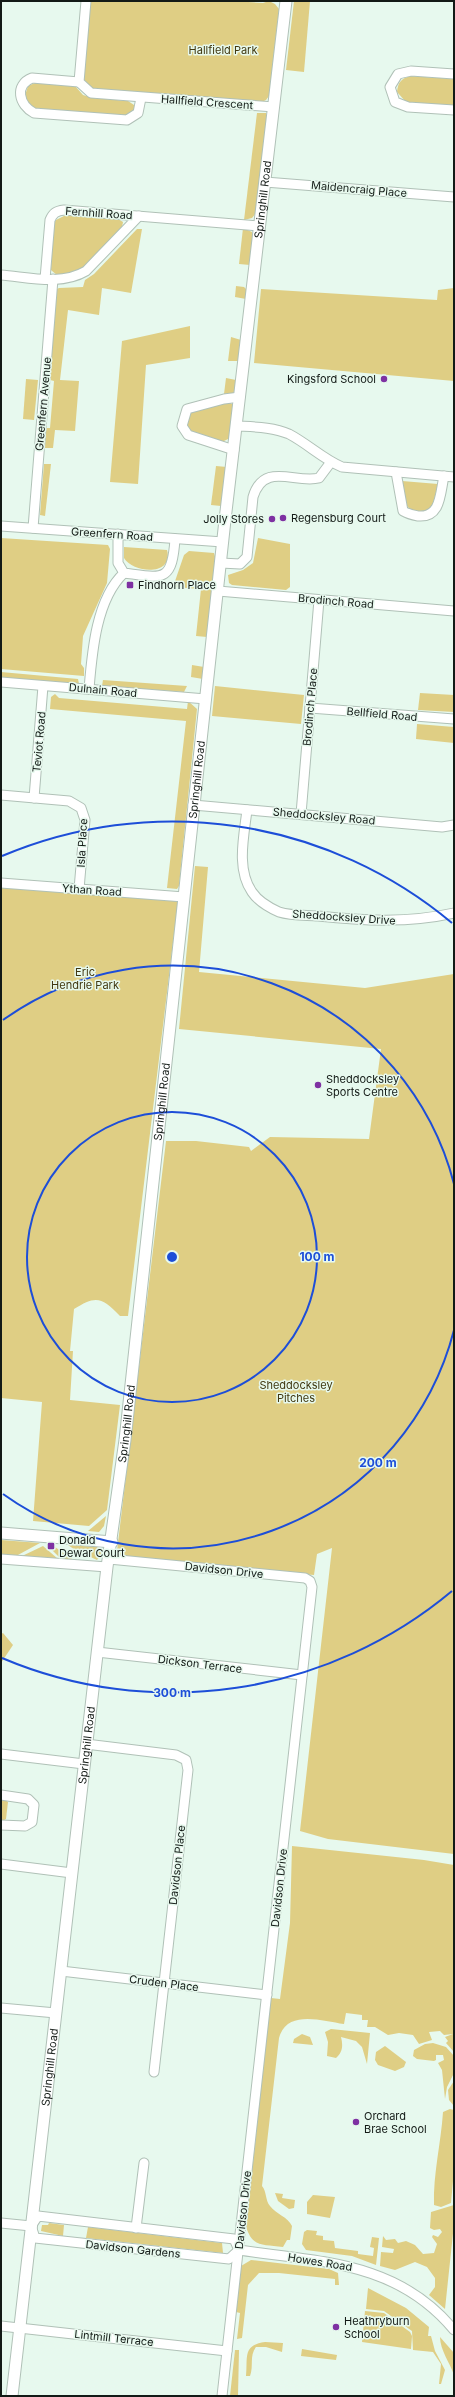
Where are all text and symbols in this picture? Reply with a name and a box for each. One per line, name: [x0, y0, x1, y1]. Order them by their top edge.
park label: Hallfield Park: [189, 43, 257, 57]
street label: Hallfield Crescent: [160, 92, 254, 112]
street label: Springhill Road: [251, 160, 274, 239]
street label: Maidencraig Place: [311, 178, 407, 200]
street label: Fernhill Road: [65, 204, 133, 222]
street label: Greenfern Avenue: [32, 356, 54, 452]
place label: Kingsford School: [287, 372, 376, 386]
marker: Kingsford School: [379, 374, 389, 384]
place label: Regensburg Court: [291, 511, 386, 525]
place label: Jolly Stores: [203, 512, 264, 526]
marker: Regensburg Court: [278, 513, 288, 523]
marker: Jolly Stores: [267, 514, 277, 524]
street label: Greenfern Road: [71, 524, 153, 544]
place label: Findhorn Place: [138, 578, 216, 592]
marker: Findhorn Place: [125, 580, 135, 590]
street label: Brodinch Road: [297, 591, 375, 611]
street label: Brodinch Place: [300, 667, 320, 747]
street label: Dulnain Road: [68, 680, 138, 700]
street label: Bellfield Road: [346, 704, 418, 724]
street label: Teviot Road: [29, 711, 49, 773]
street label: Springhill Road: [186, 740, 208, 819]
street label: Sheddocksley Road: [272, 805, 376, 827]
street label: Isla Place: [74, 818, 90, 868]
street label: Ythan Road: [62, 881, 122, 899]
street label: Sheddocksley Drive: [292, 906, 396, 928]
park label: Eric Hendrie Park: [51, 965, 119, 992]
street label: Springhill Road: [151, 1062, 173, 1141]
place label: Sheddocksley Sports Centre: [326, 1072, 399, 1099]
marker: Sheddocksley Sports Centre: [313, 1080, 323, 1090]
text: 100 m: [299, 1249, 335, 1264]
centre of rings: [165, 1250, 179, 1264]
park label: Sheddocksley Pitches: [259, 1378, 333, 1405]
street label: Springhill Road: [115, 1384, 138, 1464]
text: 200 m: [359, 1455, 397, 1470]
place label: Donald Dewar Court: [59, 1533, 125, 1560]
marker: Donald Dewar Court: [46, 1541, 56, 1551]
street label: Davidson Drive: [184, 1559, 264, 1581]
street label: Dickson Terrace: [157, 1652, 243, 1676]
text: 300 m: [153, 1685, 191, 1700]
street label: Springhill Road: [75, 1706, 98, 1785]
street label: Davidson Place: [166, 1824, 188, 1906]
street label: Davidson Drive: [268, 1848, 290, 1928]
street label: Cruden Place: [128, 1972, 200, 1994]
street label: Springhill Road: [38, 2027, 61, 2107]
place label: Orchard Brae School: [364, 2109, 427, 2136]
marker: Orchard Brae School: [351, 2117, 361, 2127]
street label: Davidson Drive: [232, 2170, 254, 2250]
street label: Davidson Gardens: [85, 2237, 181, 2261]
street label: Howes Road: [287, 2250, 353, 2274]
place label: Heathryburn School: [344, 2314, 410, 2341]
marker: Heathryburn School: [331, 2322, 341, 2332]
street label: Lintmill Terrace: [74, 2327, 154, 2349]

